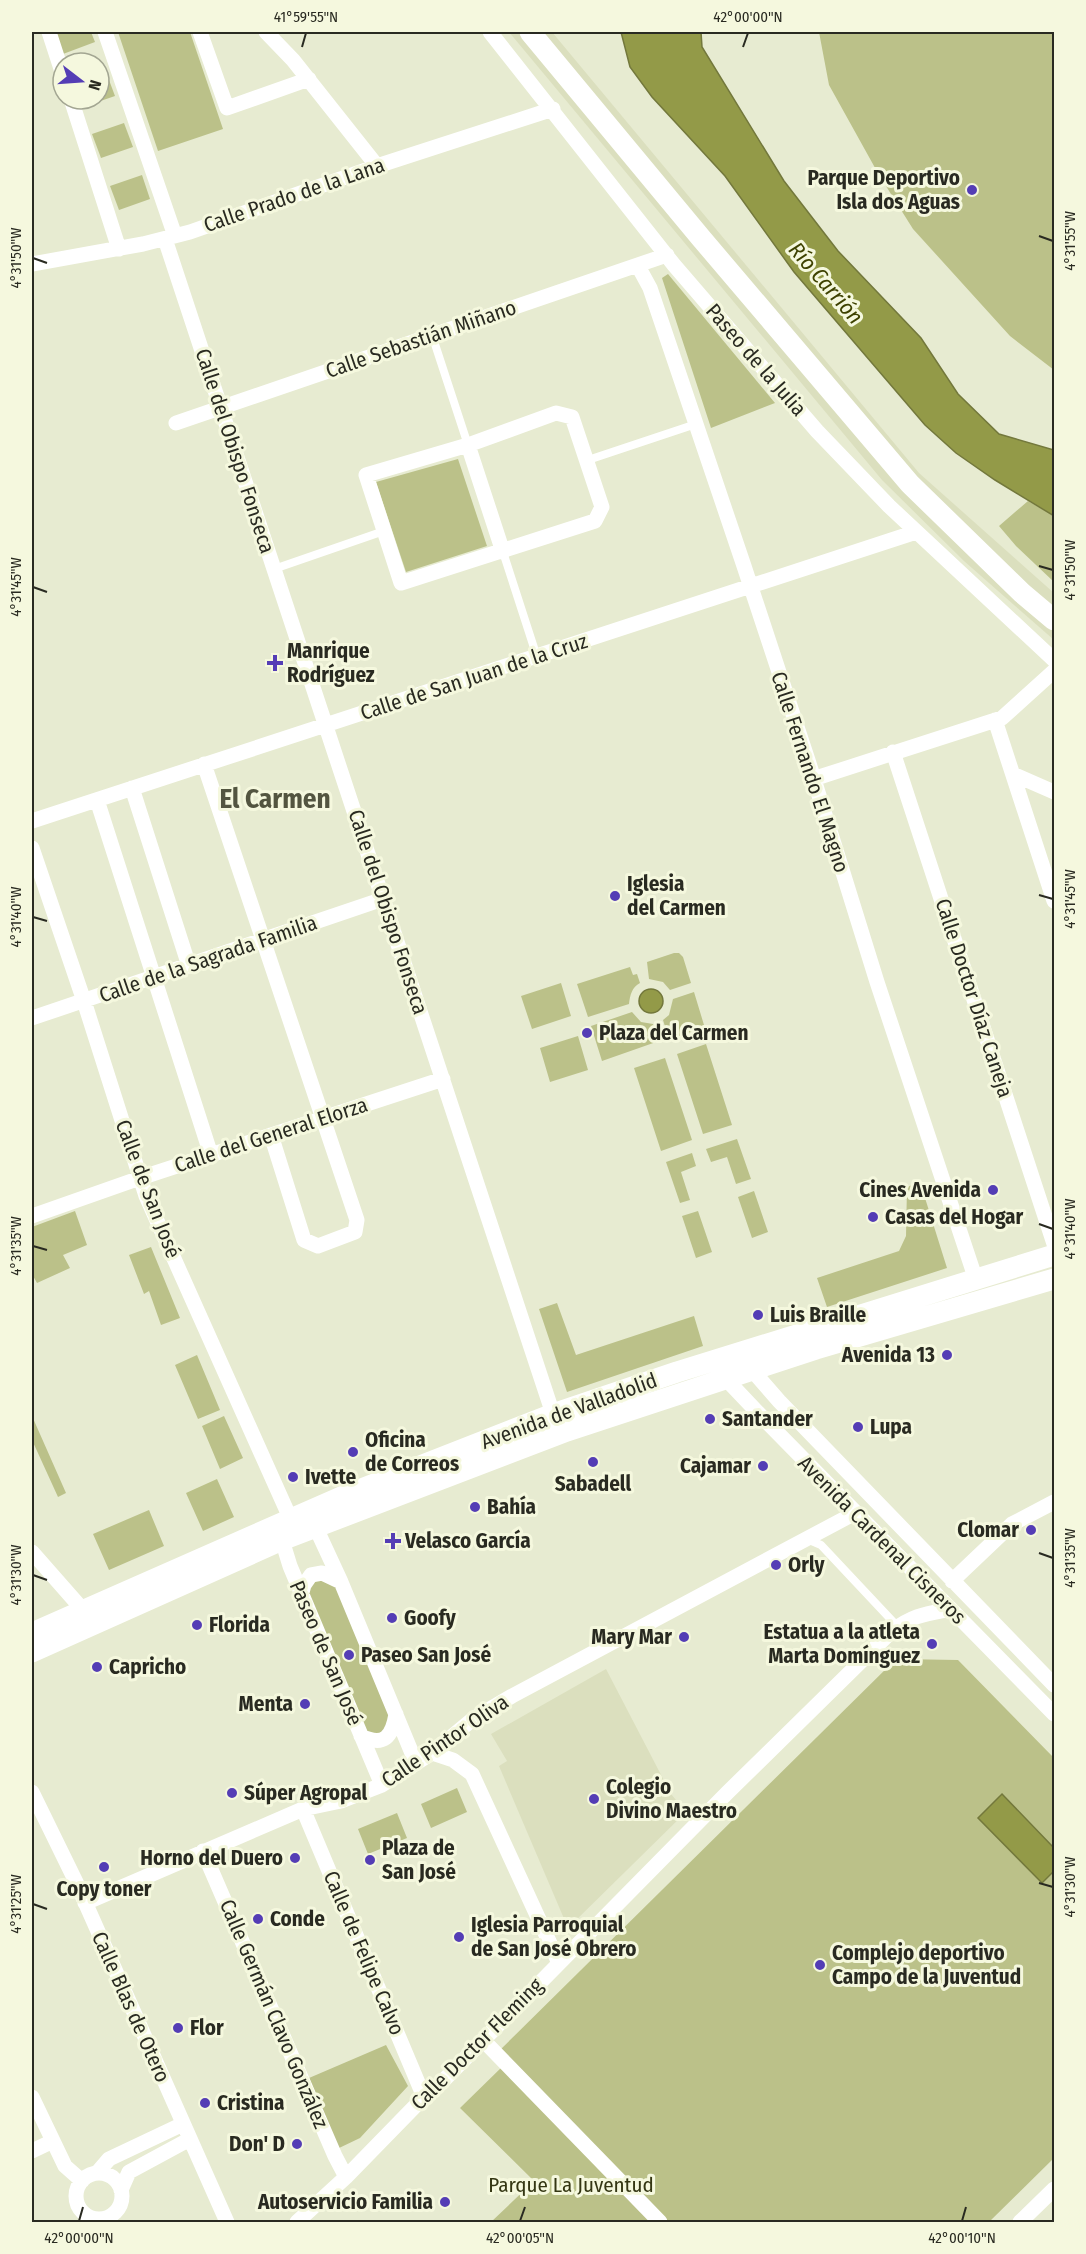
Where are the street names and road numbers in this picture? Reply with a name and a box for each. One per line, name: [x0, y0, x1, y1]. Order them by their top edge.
street label: Calle Prado de la Lana: [200, 152, 388, 238]
street label: Calle Sebastián Miñano: [322, 294, 520, 384]
street label: Paseo de la Julia: [700, 298, 812, 422]
street label: Calle del Obispo Fonseca: [190, 345, 280, 557]
street label: Calle de San Juan de la Cruz: [357, 628, 591, 726]
street label: Calle Fernando El Magno: [765, 668, 855, 876]
street label: Calle del Obispo Fonseca: [343, 806, 433, 1018]
street label: Calle Doctor Díaz Caneja: [930, 895, 1018, 1101]
street label: Calle de la Sagrada Familia: [96, 909, 320, 1009]
street label: Calle del General Elorza: [171, 1091, 371, 1179]
street label: Calle de San José: [110, 1116, 186, 1262]
street label: Avenida de Valladolid: [477, 1367, 661, 1455]
street label: Avenida Cardenal Cisneros: [792, 1450, 972, 1630]
street label: Paseo de San José: [284, 1577, 368, 1729]
street label: Calle Pintor Oliva: [377, 1689, 513, 1793]
street label: Calle de Felipe Calvo: [318, 1867, 410, 2039]
street label: Calle Germán Clavo González: [214, 1896, 334, 2132]
street label: Calle Blas de Otero: [86, 1928, 176, 2086]
street label: Calle Doctor Fleming: [406, 1972, 549, 2115]

